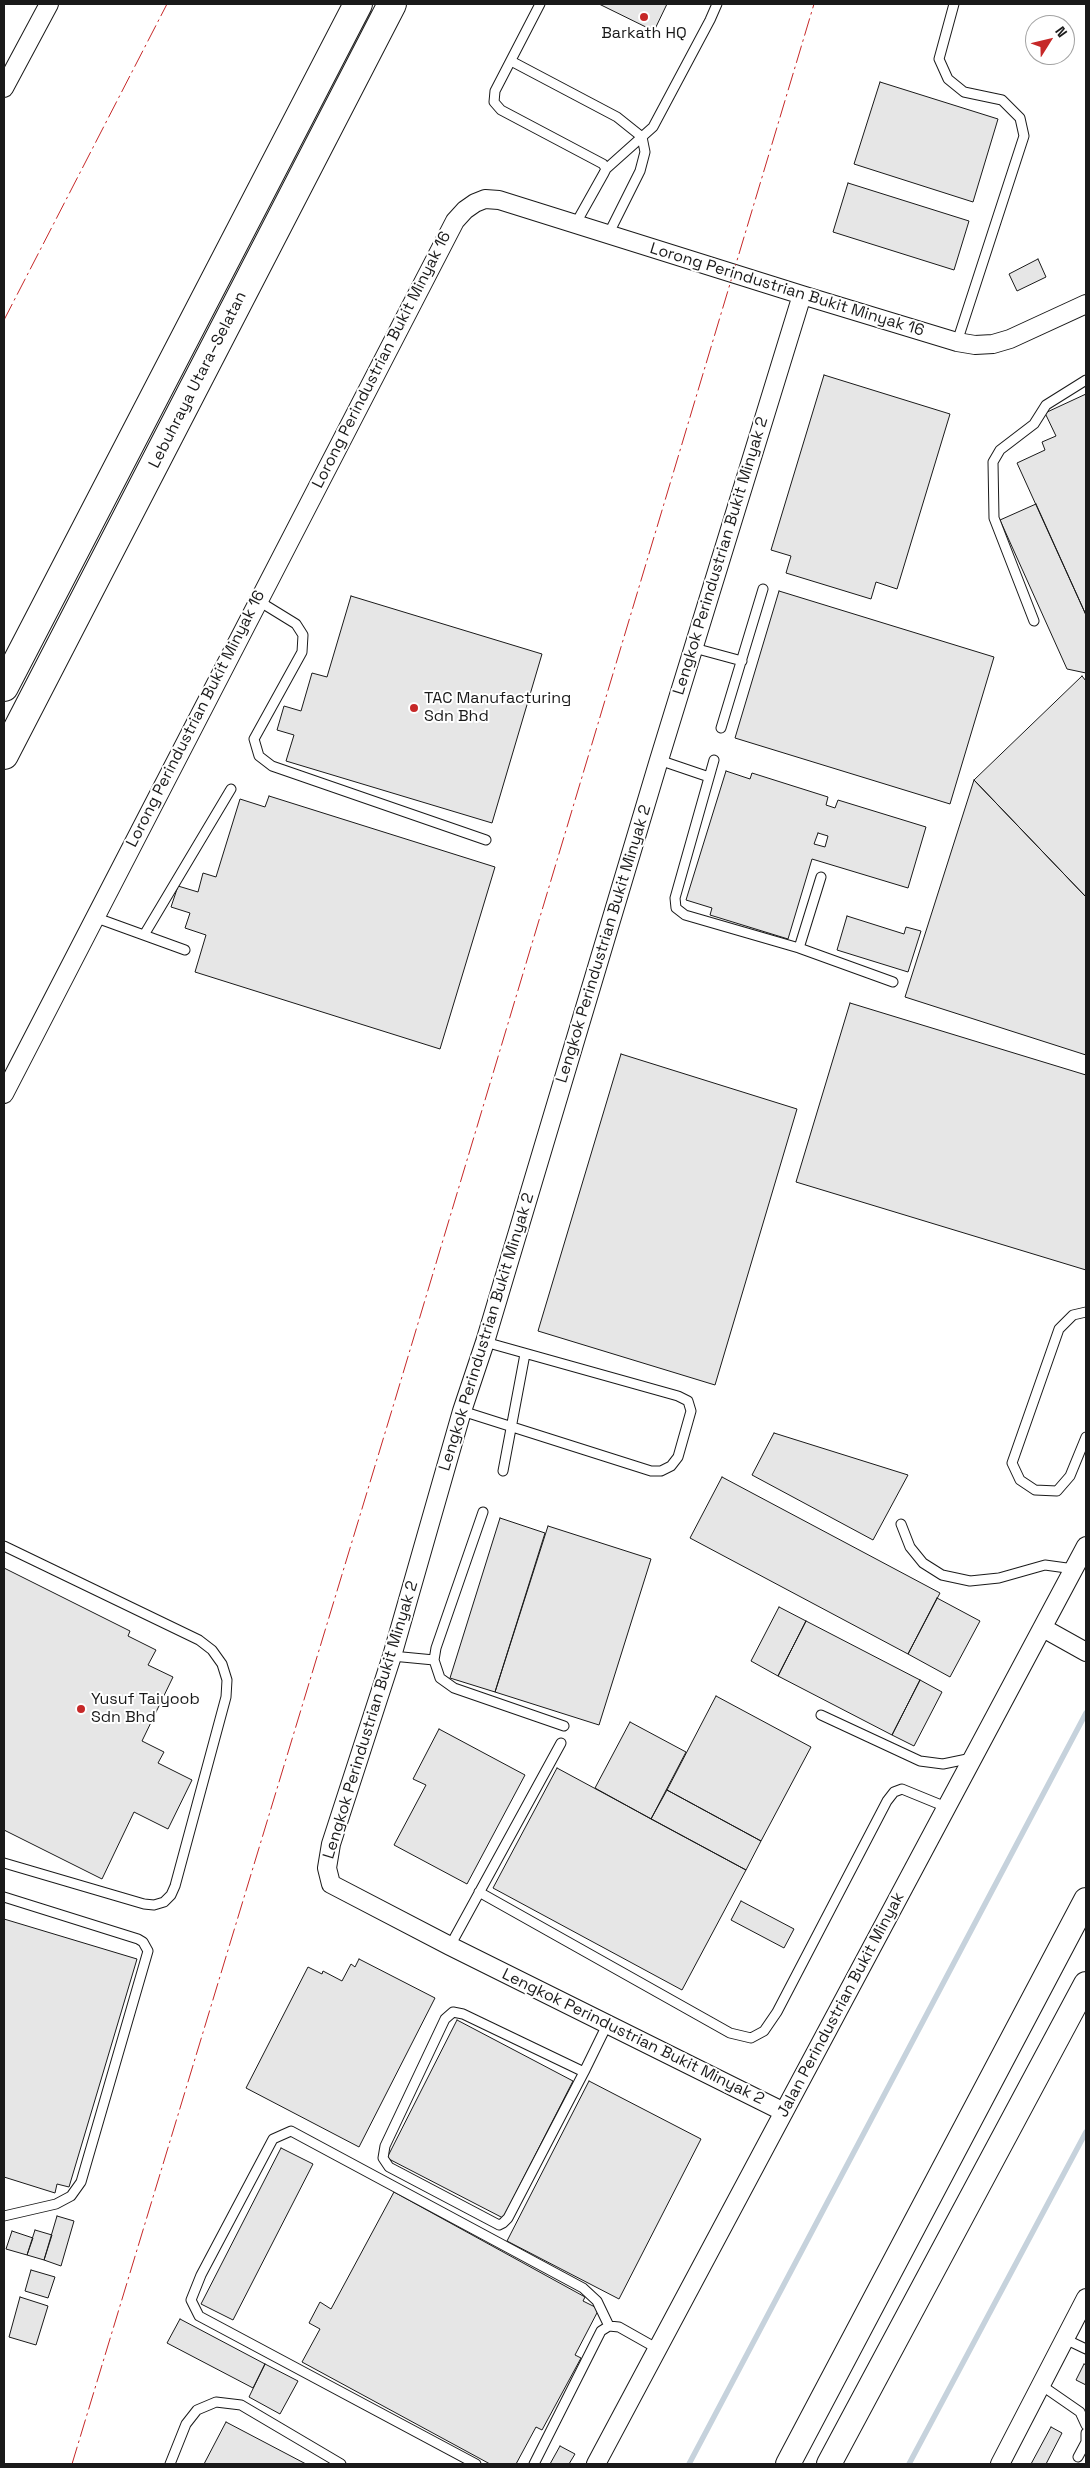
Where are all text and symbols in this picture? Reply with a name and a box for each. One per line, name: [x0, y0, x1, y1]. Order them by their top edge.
marker: Barkath HQ: [638, 11, 650, 23]
north arrow: [1025, 15, 1075, 65]
text: N: [1051, 23, 1071, 41]
place label: Barkath HQ: [601, 24, 687, 44]
street label: Lorong Perindustrian Bukit Minyak 16: [309, 228, 455, 492]
street label: Lorong Perindustrian Bukit Minyak 16: [648, 239, 926, 341]
street label: Lebuhraya Utara–Selatan: [145, 288, 251, 472]
street label: Lengkok Perindustrian Bukit Minyak 2: [669, 415, 773, 697]
street label: Lorong Perindustrian Bukit Minyak 16: [123, 587, 269, 851]
place label: TAC Manufacturing Sdn Bhd: [424, 689, 571, 727]
marker: TAC Manufacturing Sdn Bhd: [408, 702, 420, 714]
street label: Lengkok Perindustrian Bukit Minyak 2: [552, 803, 656, 1085]
street label: Lengkok Perindustrian Bukit Minyak 2: [435, 1191, 539, 1473]
street label: Lengkok Perindustrian Bukit Minyak 2: [319, 1579, 423, 1861]
place label: Yusuf Taiyoob Sdn Bhd: [91, 1690, 200, 1728]
marker: Yusuf Taiyoob Sdn Bhd: [75, 1703, 87, 1715]
street label: Jalan Perindustrian Bukit Minyak: [773, 1889, 909, 2121]
street label: Lengkok Perindustrian Bukit Minyak 2: [499, 1965, 767, 2109]

